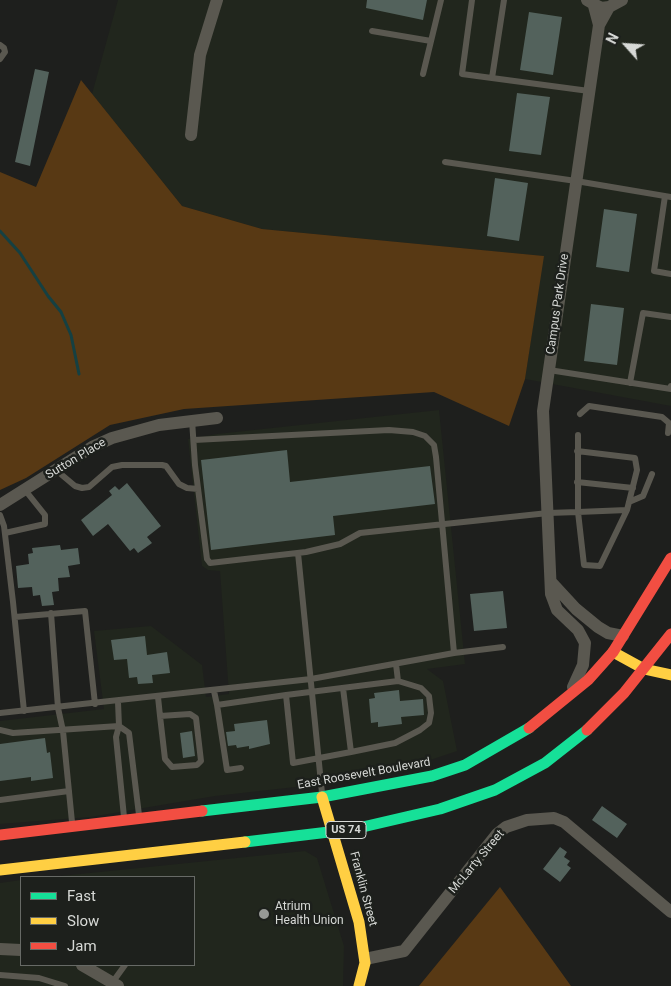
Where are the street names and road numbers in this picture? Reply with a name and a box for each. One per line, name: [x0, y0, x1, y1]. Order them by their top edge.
street label: Campus Park Drive: [544, 253, 572, 355]
street label: Sutton Place: [43, 435, 109, 483]
street label: East Roosevelt Boulevard: [296, 755, 432, 793]
road number: US 74: [326, 822, 366, 838]
street label: McLarty Street: [446, 827, 508, 897]
street label: Franklin Street: [346, 850, 380, 928]

